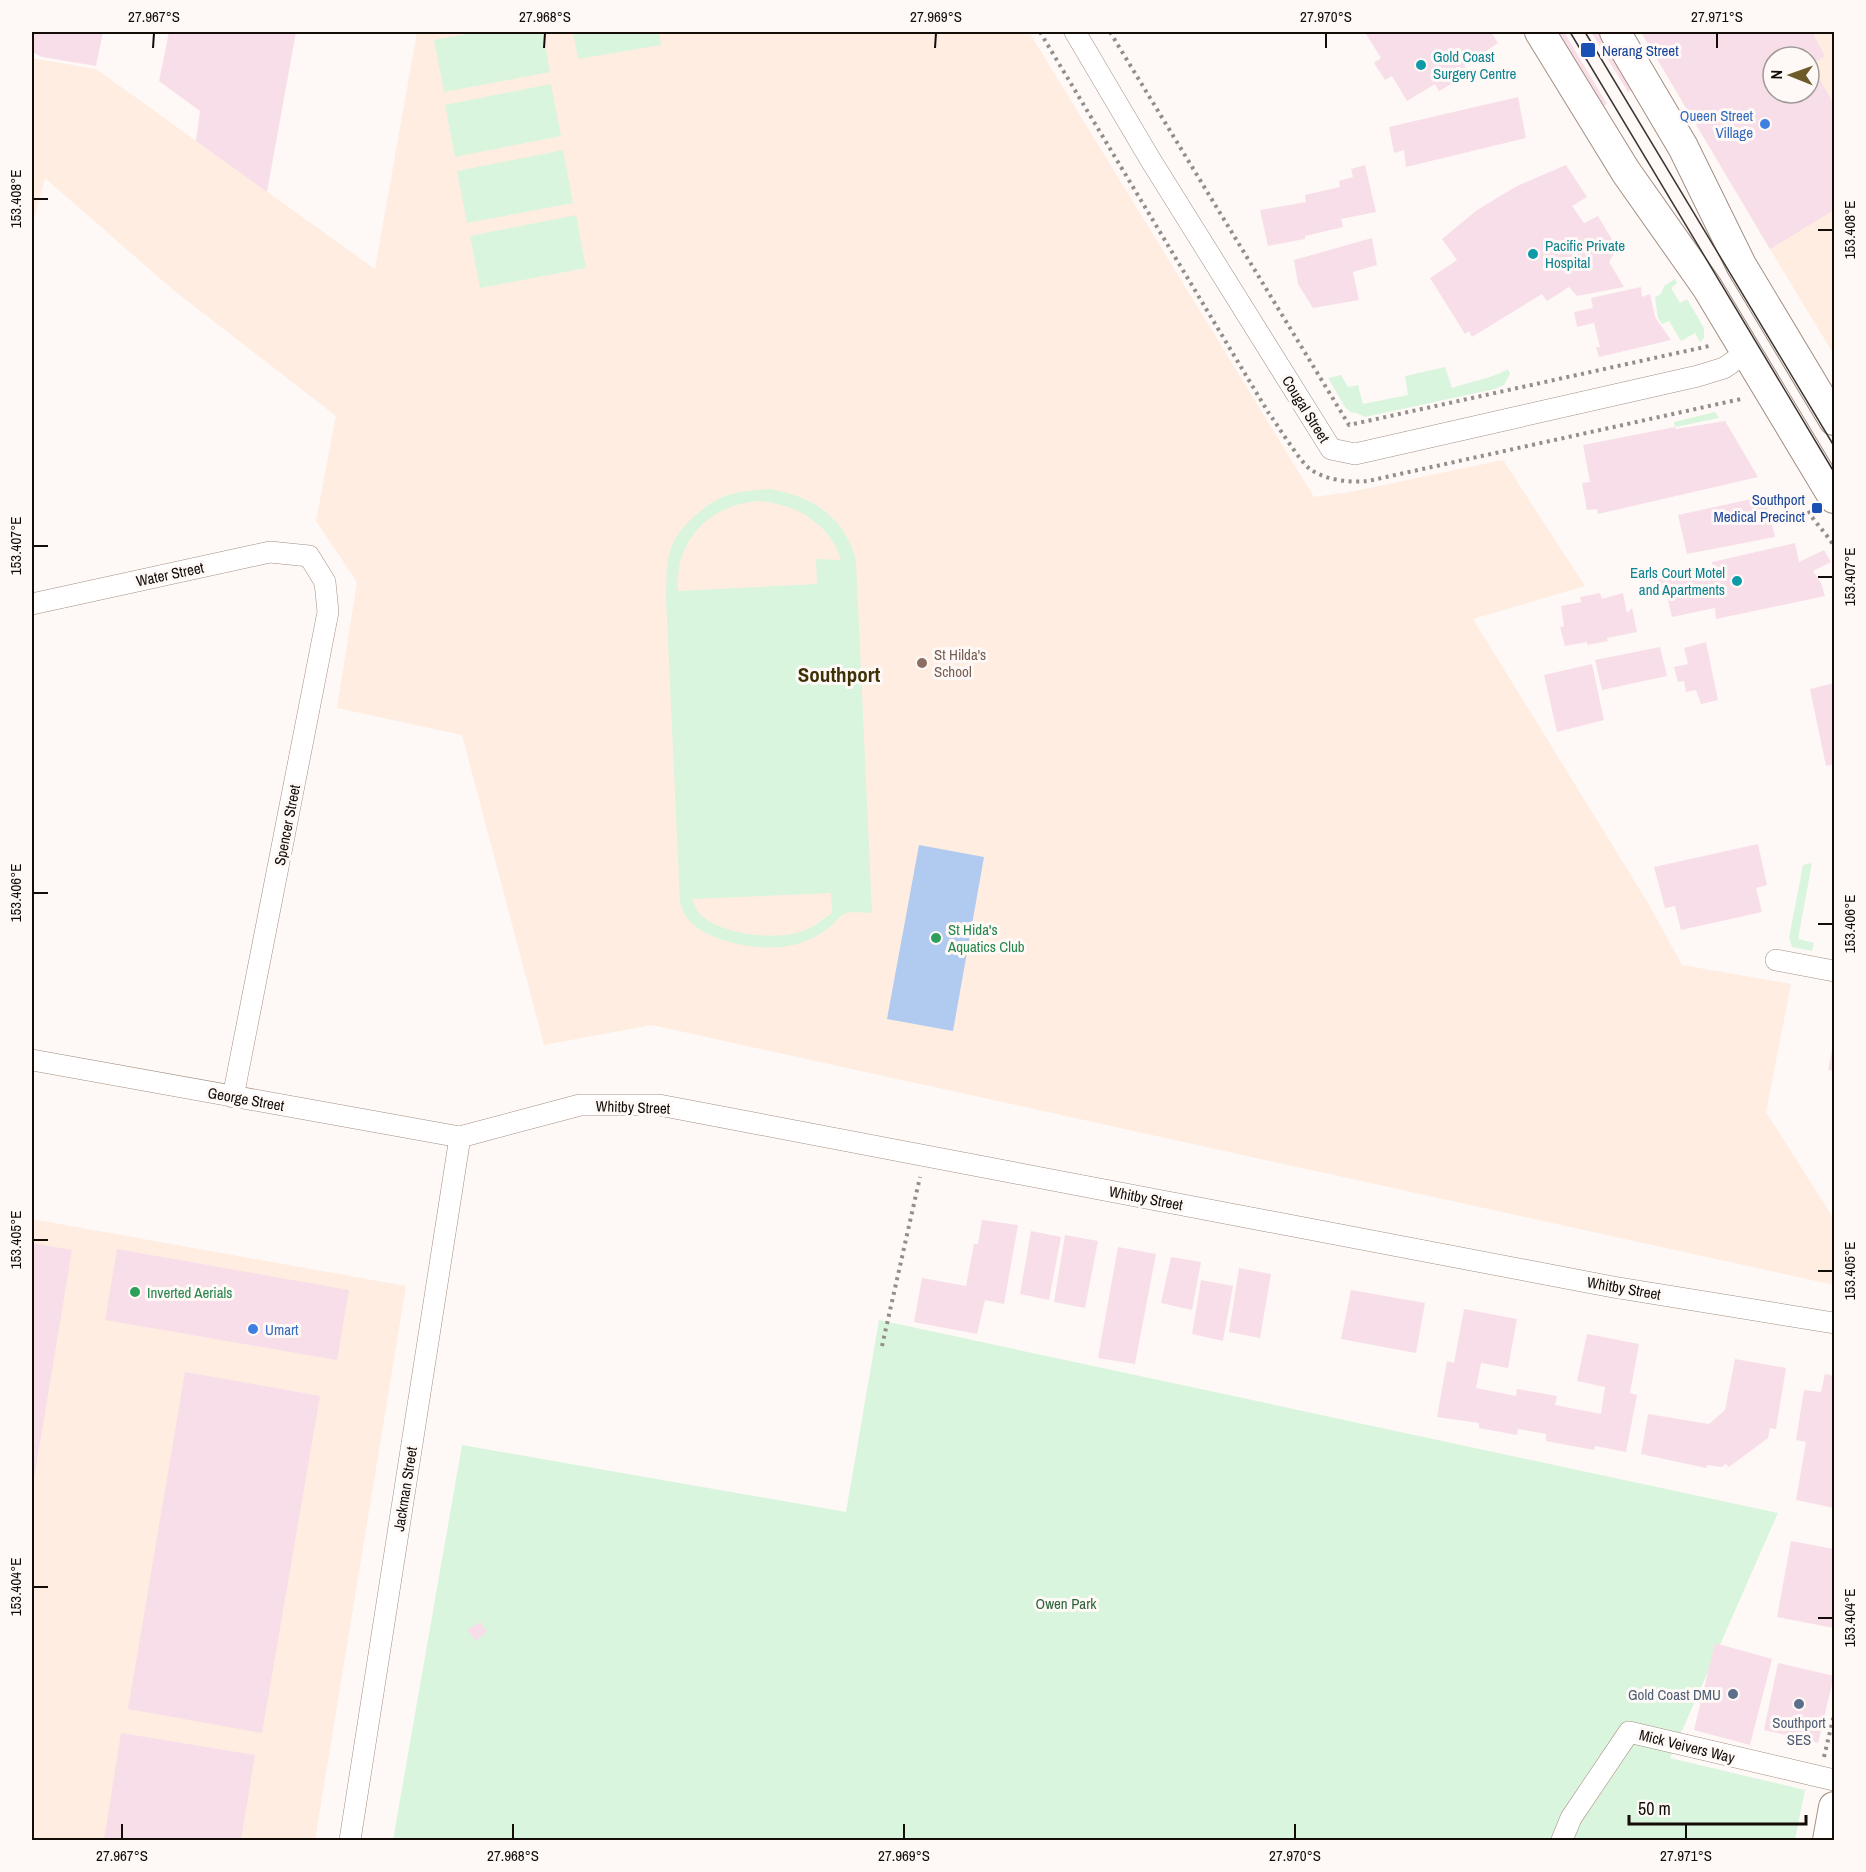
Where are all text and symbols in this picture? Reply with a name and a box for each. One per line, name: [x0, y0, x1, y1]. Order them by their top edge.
text: 27.967°S: [128, 6, 180, 27]
text: 27.968°S: [519, 6, 571, 27]
text: 27.969°S: [910, 6, 962, 27]
text: 27.970°S: [1300, 6, 1352, 27]
text: 27.971°S: [1691, 6, 1743, 27]
place label: Nerang Street: [1602, 40, 1679, 61]
marker: Nerang Street: [1579, 41, 1597, 59]
north arrow: [1761, 45, 1821, 105]
place label: Gold Coast Surgery Centre: [1433, 46, 1517, 84]
marker: Gold Coast Surgery Centre: [1414, 58, 1428, 72]
text: N: [1765, 70, 1787, 80]
place label: Queen Street Village: [1680, 105, 1754, 143]
marker: Queen Street Village: [1758, 117, 1772, 131]
text: 153.408°E: [5, 170, 26, 228]
text: 153.408°E: [1839, 201, 1860, 259]
place label: Pacific Private Hospital: [1545, 235, 1625, 273]
marker: Pacific Private Hospital: [1526, 247, 1540, 261]
street label: Cougal Street: [1277, 372, 1335, 447]
place label: Southport Medical Precinct: [1713, 489, 1806, 527]
marker: Southport Medical Precinct: [1810, 501, 1824, 515]
text: 153.407°E: [5, 517, 26, 575]
text: 153.407°E: [1839, 548, 1860, 606]
street label: Water Street: [134, 556, 206, 591]
place label: Earls Court Motel and Apartments: [1630, 562, 1725, 600]
marker: Earls Court Motel and Apartments: [1730, 574, 1744, 588]
place label: St Hilda's School: [934, 644, 986, 682]
marker: St Hilda's School: [915, 656, 929, 670]
district label: Southport: [798, 660, 880, 689]
street label: Spencer Street: [269, 782, 305, 867]
text: 153.406°E: [5, 864, 26, 922]
text: 153.406°E: [1839, 895, 1860, 953]
place label: St Hida's Aquatics Club: [947, 919, 1025, 957]
marker: St Hida's Aquatics Club: [929, 931, 943, 945]
street label: George Street: [206, 1082, 286, 1116]
street label: Whitby Street: [595, 1095, 671, 1119]
street label: Whitby Street: [1107, 1181, 1185, 1216]
text: 153.405°E: [5, 1211, 26, 1269]
text: 153.405°E: [1839, 1242, 1860, 1300]
street label: Whitby Street: [1585, 1271, 1663, 1305]
place label: Inverted Aerials: [147, 1282, 232, 1303]
marker: Inverted Aerials: [128, 1285, 142, 1299]
place label: Umart: [265, 1319, 299, 1340]
marker: Umart: [246, 1322, 260, 1336]
street label: Jackman Street: [388, 1445, 422, 1533]
text: 153.404°E: [5, 1558, 26, 1616]
text: 153.404°E: [1839, 1589, 1860, 1647]
park label: Owen Park: [1036, 1593, 1097, 1614]
place label: Gold Coast DMU: [1628, 1684, 1721, 1705]
marker: Gold Coast DMU: [1726, 1687, 1740, 1701]
marker: Southport SES: [1792, 1697, 1806, 1711]
place label: Southport SES: [1772, 1712, 1826, 1750]
street label: Mick Veivers Way: [1637, 1724, 1738, 1768]
scale bar: [1629, 1788, 1806, 1826]
text: 50 m: [1638, 1796, 1671, 1821]
text: 27.967°S: [96, 1845, 148, 1866]
text: 27.968°S: [487, 1845, 539, 1866]
text: 27.969°S: [878, 1845, 930, 1866]
text: 27.970°S: [1269, 1845, 1321, 1866]
text: 27.971°S: [1660, 1845, 1712, 1866]

